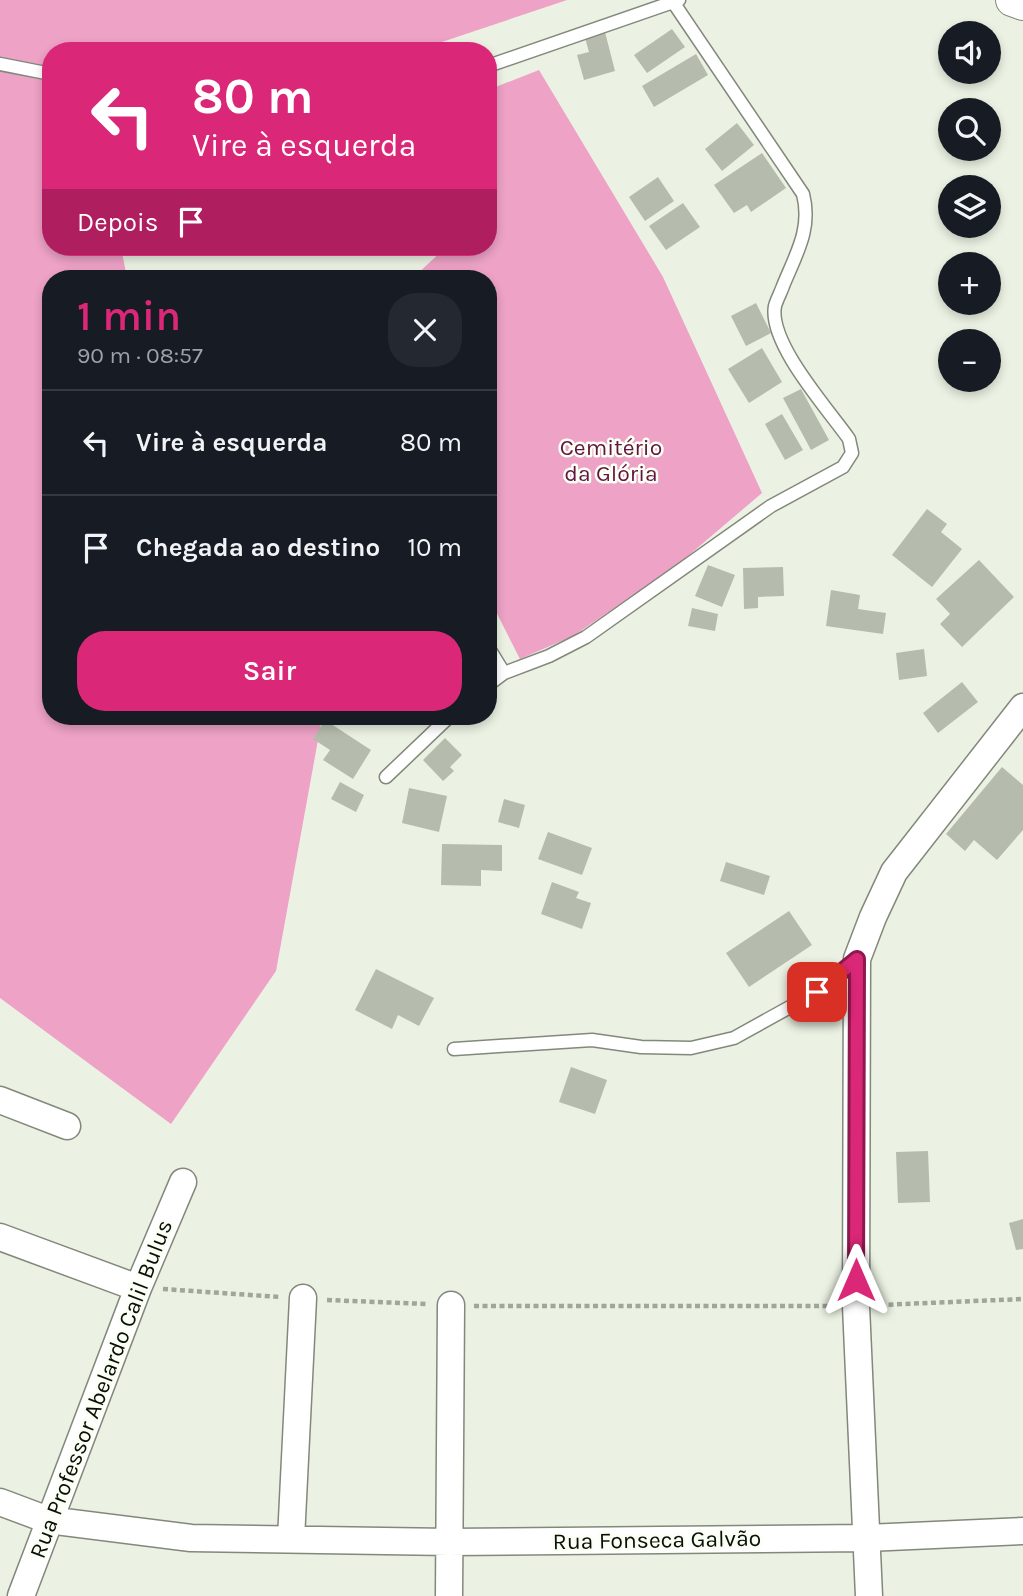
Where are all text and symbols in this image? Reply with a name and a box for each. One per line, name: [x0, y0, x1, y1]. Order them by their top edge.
map controls: [938, 21, 1001, 392]
button: sound: [938, 21, 1001, 84]
text: 80 m: [192, 68, 314, 125]
icon: left: [77, 70, 168, 161]
button: search: [938, 98, 1001, 161]
text: Vire à esquerda: [192, 127, 416, 164]
button: layers: [938, 175, 1001, 238]
icon: arrive: [172, 203, 210, 241]
text: Depois: [77, 207, 158, 238]
button: +: [938, 252, 1001, 315]
text: 1 min: [77, 291, 181, 341]
button: close: [388, 293, 462, 367]
button: −: [938, 329, 1001, 392]
text: 90 m · 08:57: [77, 342, 203, 369]
icon: left: [77, 424, 115, 462]
text: Vire à esquerda: [136, 427, 327, 458]
text: 80 m: [400, 427, 462, 458]
park label: Cemitério da Glória: [560, 434, 662, 487]
icon: arrive: [77, 529, 115, 567]
text: Chegada ao destino: [136, 532, 380, 563]
text: 10 m: [407, 532, 462, 563]
button: Sair: [77, 631, 462, 711]
pin: [787, 962, 847, 1022]
icon: arrive: [798, 973, 836, 1011]
street label: Rua Professor Abelardo Calil Bulus: [24, 1216, 178, 1562]
position arrow: [819, 1243, 893, 1317]
street label: Rua Fonseca Galvão: [552, 1525, 762, 1555]

